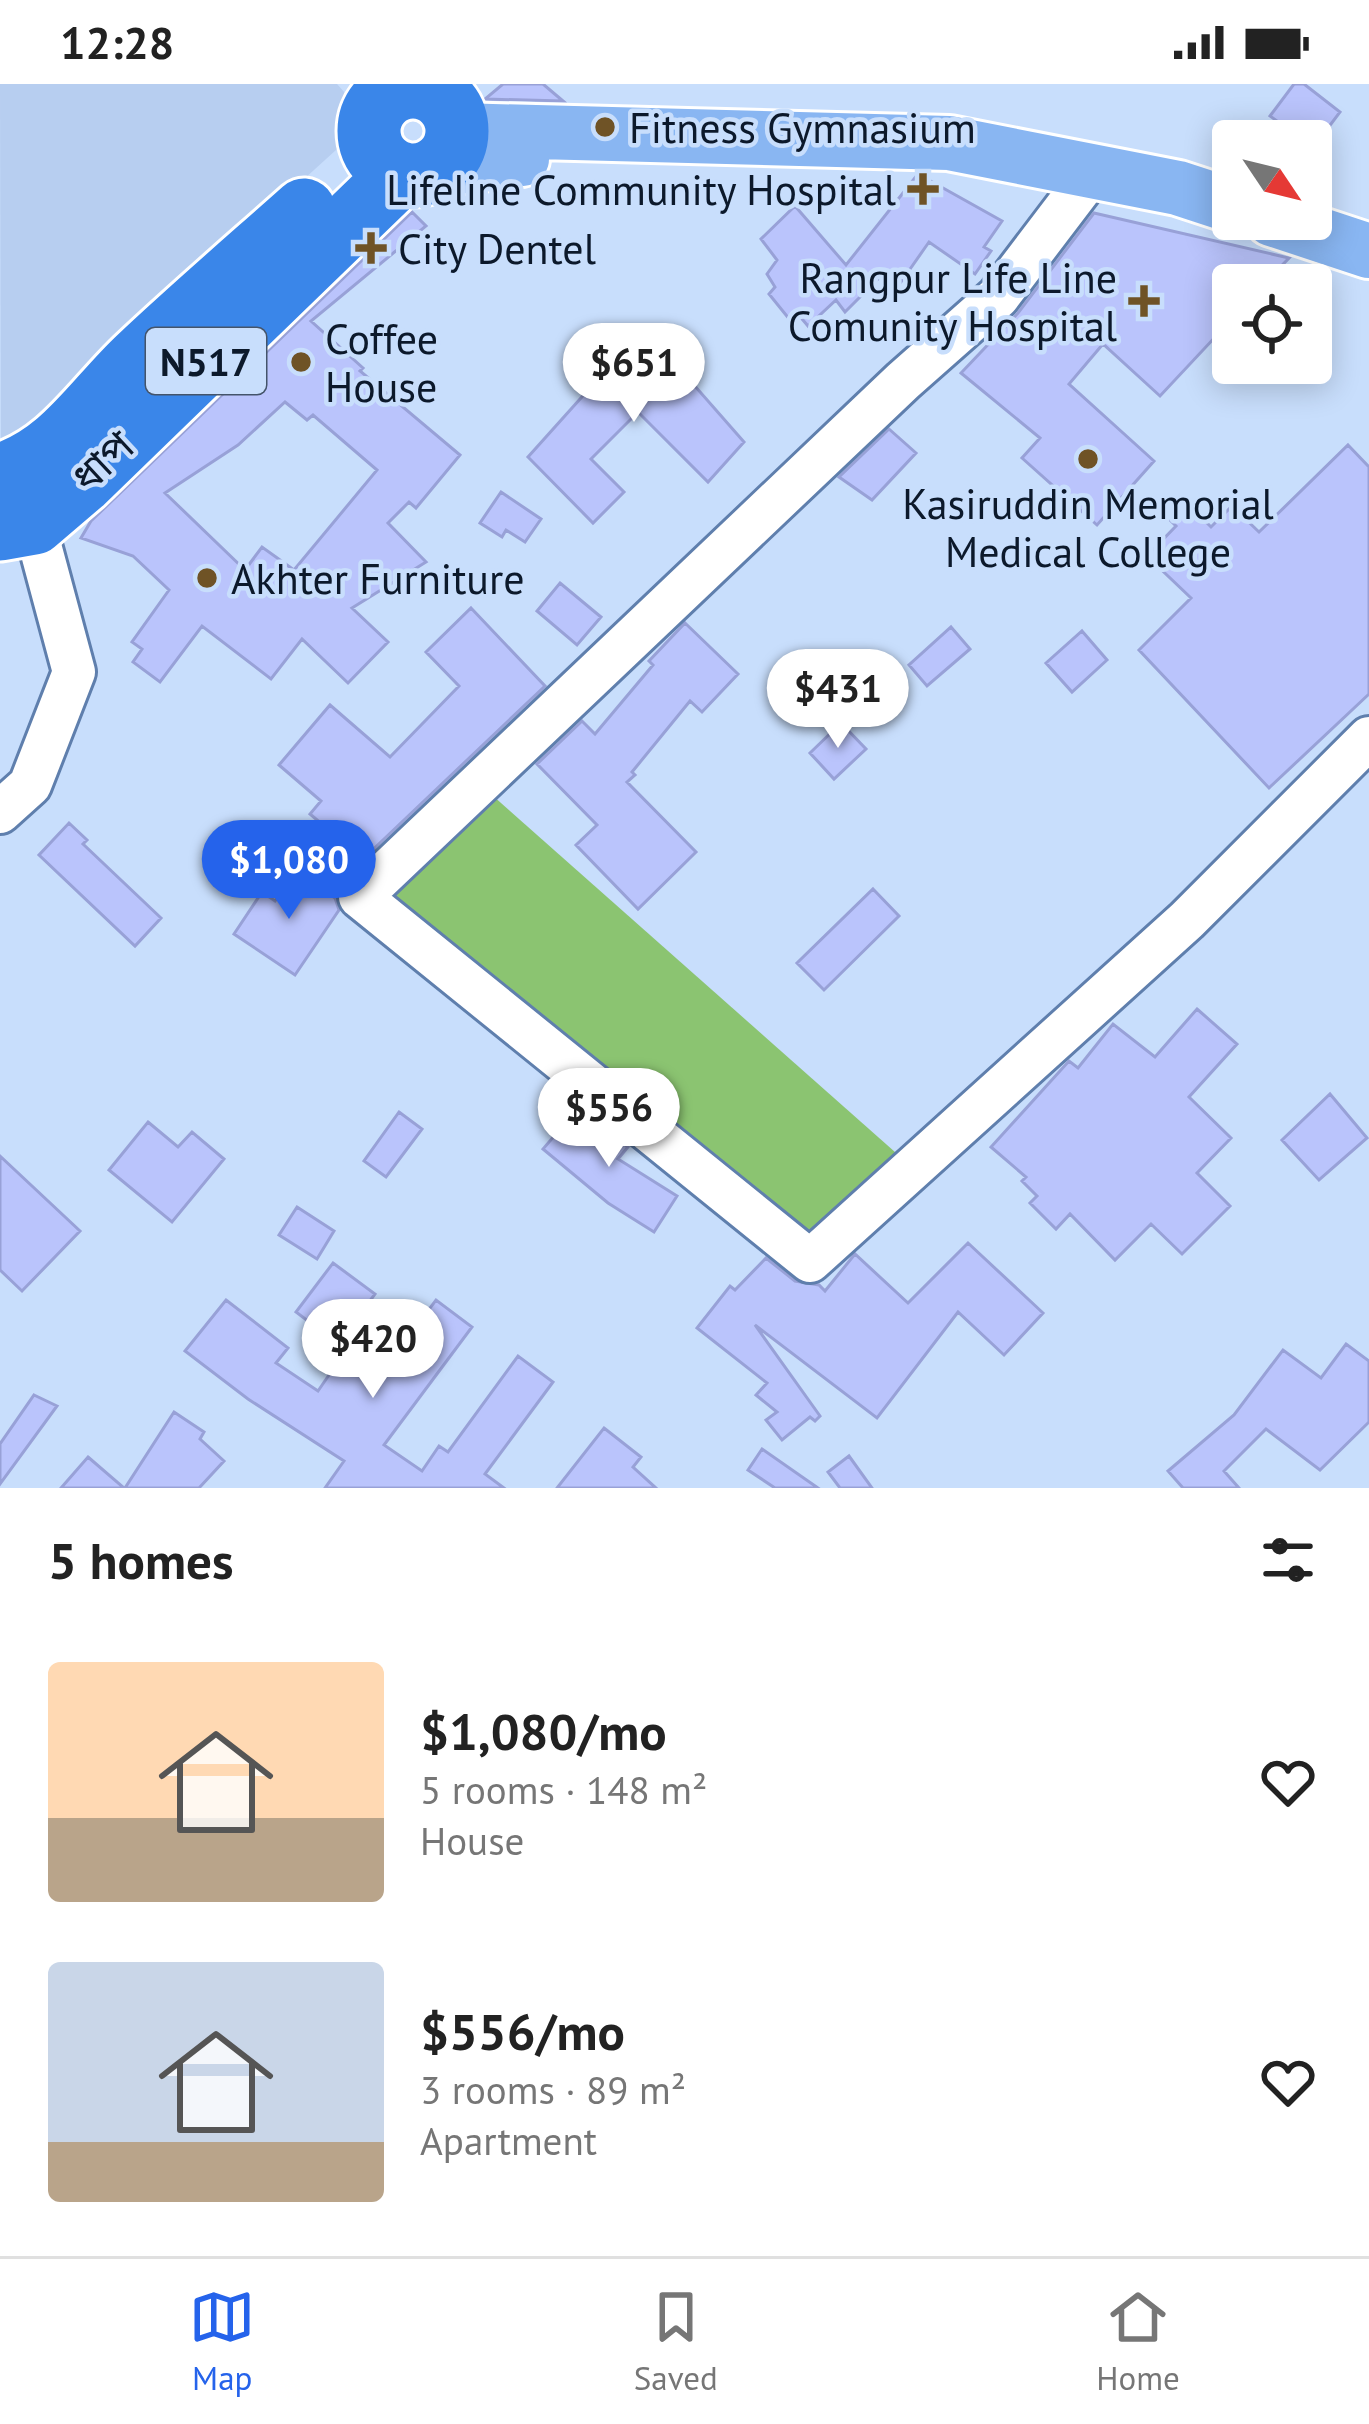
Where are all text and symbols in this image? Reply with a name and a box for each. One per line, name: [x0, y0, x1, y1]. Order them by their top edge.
text: 12:28: [60, 13, 174, 71]
place label: Fitness Gymnasium: [629, 100, 976, 155]
marker: Fitness Gymnasium: [592, 114, 618, 140]
north arrow: [1212, 120, 1332, 240]
map controls: [1212, 120, 1332, 384]
place label: Lifeline Community Hospital: [386, 162, 896, 217]
marker: Lifeline Community Hospital: [907, 173, 939, 205]
place label: City Dentel: [398, 221, 596, 276]
marker: City Dentel: [355, 232, 387, 264]
place label: Rangpur Life Line Comunity Hospital: [788, 250, 1117, 353]
button: locate: [1212, 264, 1332, 384]
marker: Rangpur Life Line Comunity Hospital: [1128, 285, 1160, 317]
place label: Coffee House: [325, 311, 438, 414]
pin: $651: [563, 323, 705, 425]
road number: N517: [146, 328, 266, 394]
text: $651: [590, 336, 678, 387]
marker: Coffee House: [288, 349, 314, 375]
street label: ধাপ: [59, 418, 146, 504]
marker: Kasiruddin Memorial Medical College: [1075, 446, 1101, 472]
place label: Kasiruddin Memorial Medical College: [902, 476, 1274, 579]
place label: Akhter Furniture: [231, 551, 525, 606]
marker: Akhter Furniture: [194, 565, 220, 591]
pin: $431: [767, 649, 909, 751]
text: $431: [794, 662, 882, 713]
pin: $1,080: [191, 820, 387, 922]
text: $1,080: [229, 833, 349, 884]
pin: $556: [538, 1068, 680, 1170]
text: $556: [565, 1081, 653, 1132]
pin: $420: [302, 1299, 444, 1401]
text: $420: [329, 1312, 417, 1363]
text: 5 homes: [48, 1527, 234, 1593]
icon: filters: [1255, 1527, 1321, 1593]
text: $1,080/mo: [420, 1698, 667, 1764]
icon: home: [144, 1710, 288, 1854]
icon: heart: [1255, 1749, 1321, 1815]
text: 5 rooms · 148 m²: [420, 1764, 707, 1815]
text: House: [420, 1815, 524, 1866]
text: $556/mo: [420, 1998, 625, 2064]
icon: home: [144, 2010, 288, 2154]
icon: heart: [1255, 2049, 1321, 2115]
text: 3 rooms · 89 m²: [420, 2064, 686, 2115]
text: Apartment: [420, 2115, 597, 2166]
tab: Map: [189, 2284, 255, 2399]
tab: Saved: [634, 2284, 718, 2399]
tab: Home: [1096, 2284, 1180, 2399]

